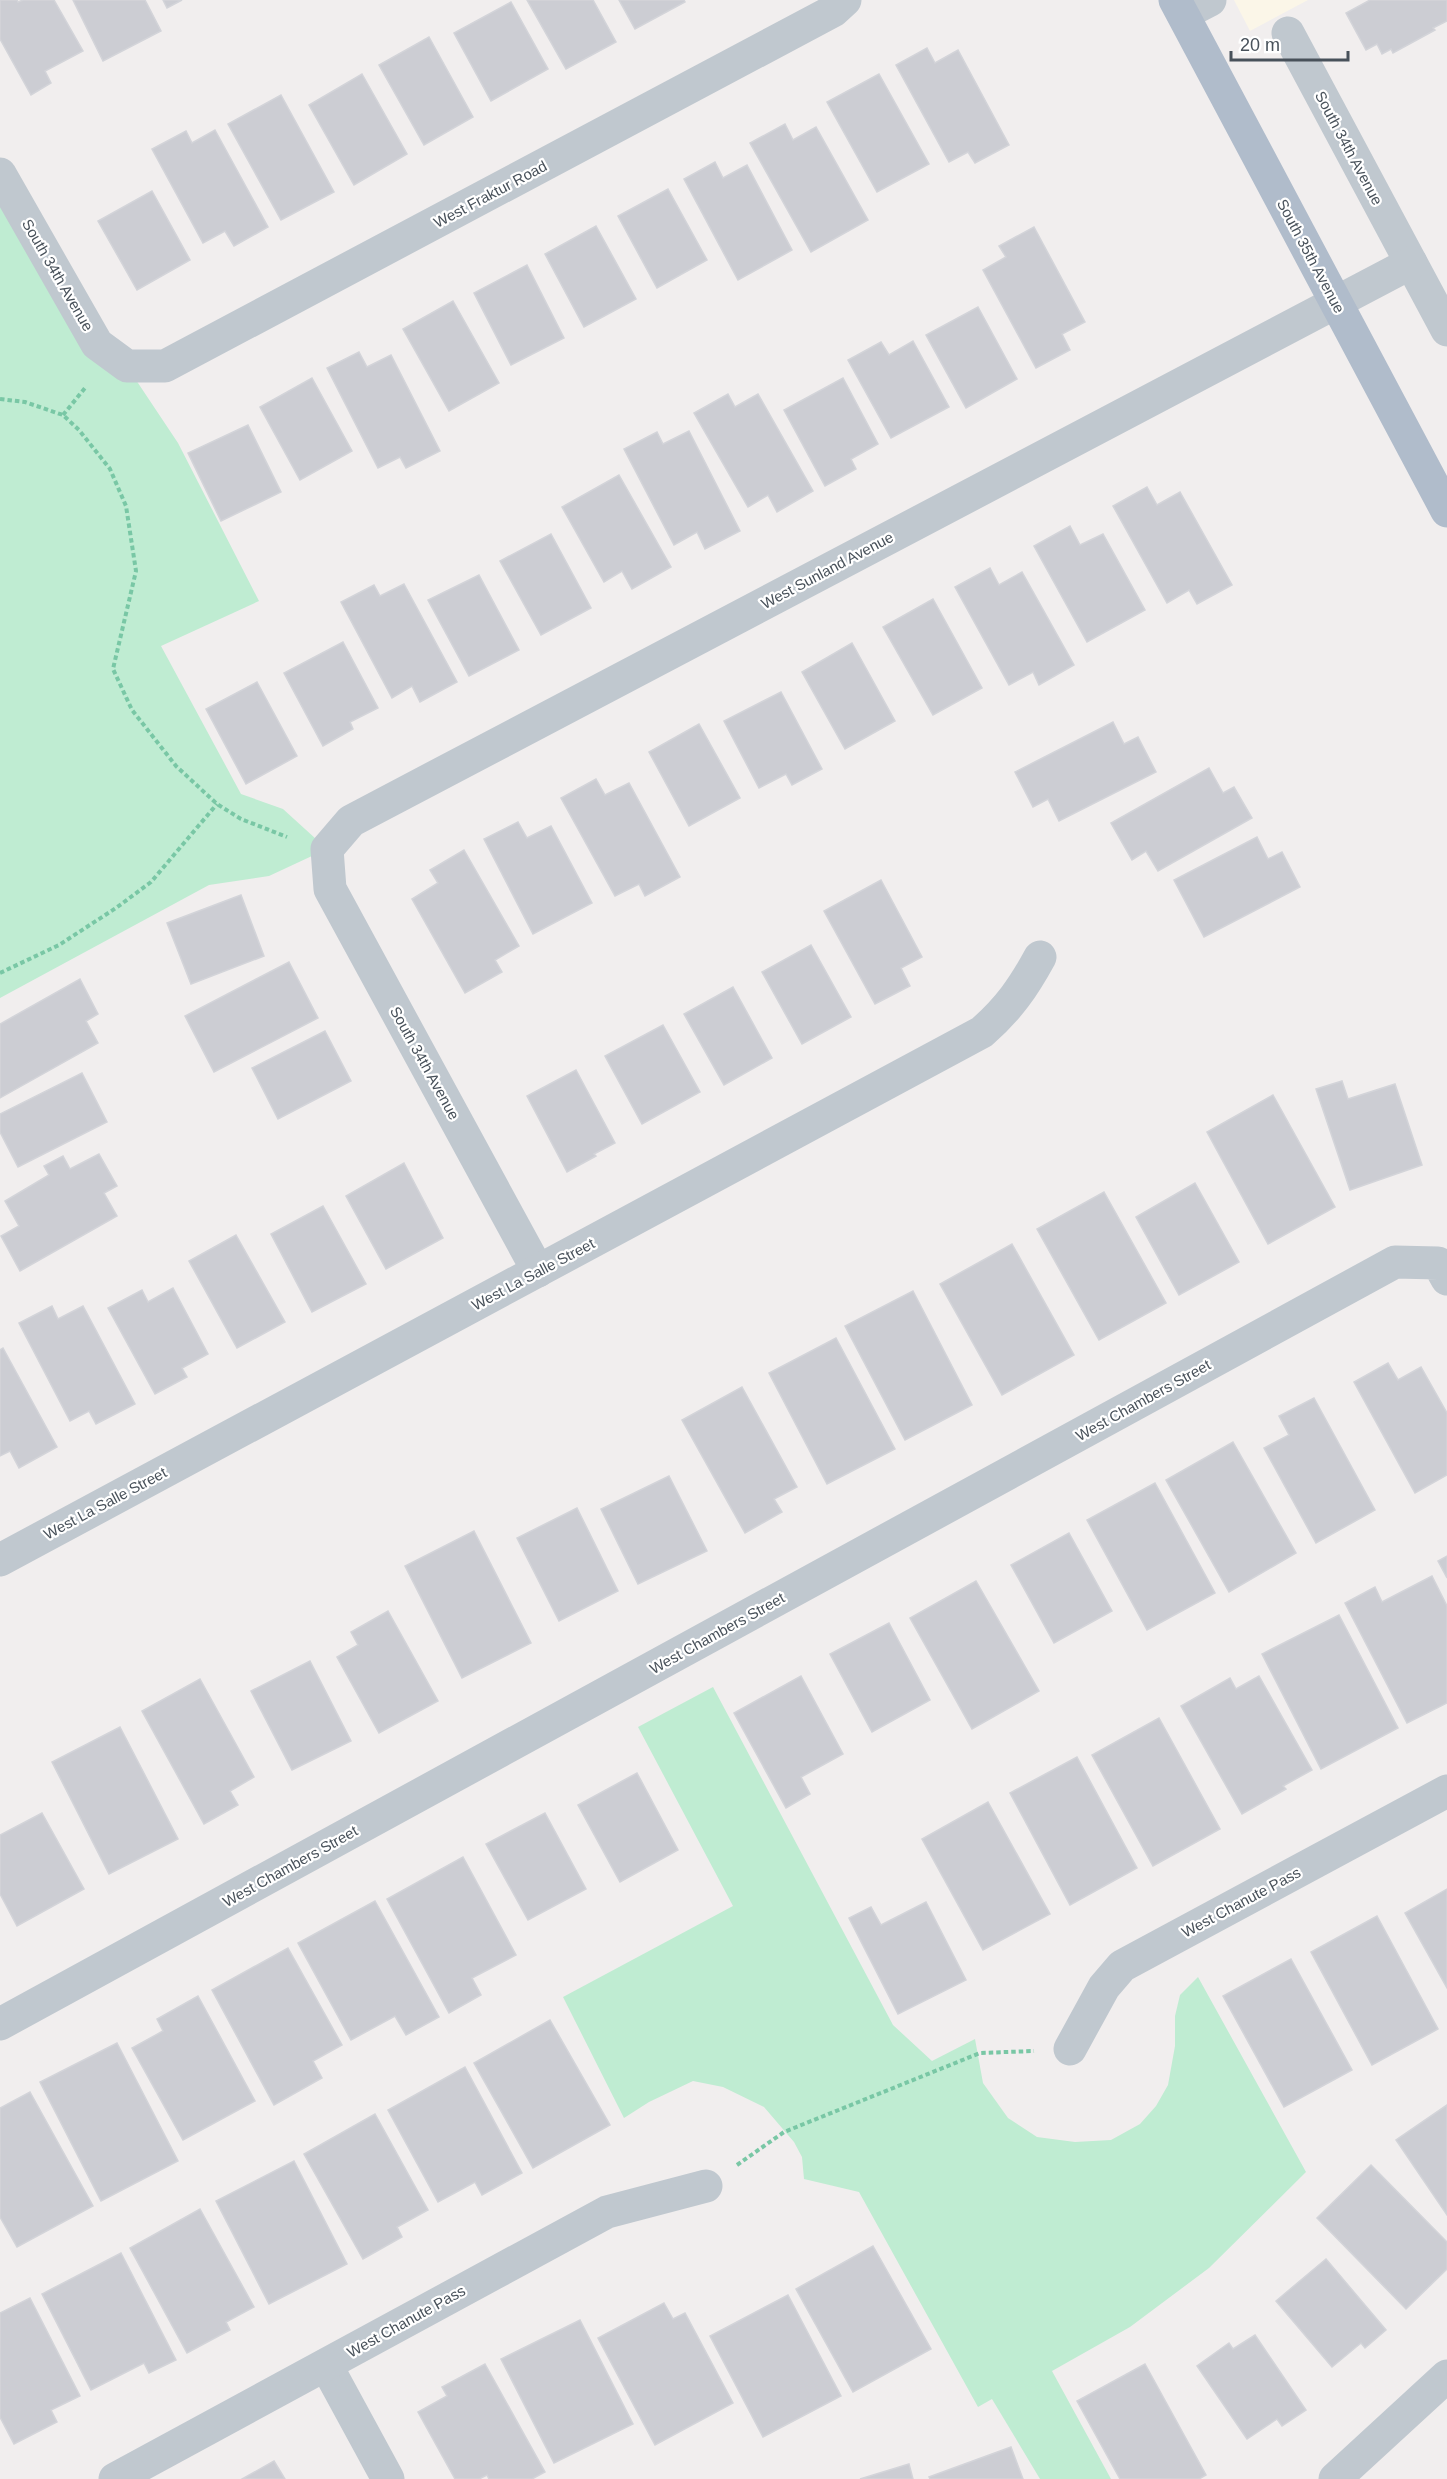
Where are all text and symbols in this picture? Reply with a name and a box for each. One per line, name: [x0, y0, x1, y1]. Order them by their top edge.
scale bar: [1231, 24, 1348, 62]
text: 20 m: [1240, 35, 1280, 55]
street label: South 34th Avenue: [1312, 88, 1386, 208]
street label: West Fraktur Road: [431, 157, 549, 231]
street label: South 35th Avenue: [1274, 196, 1348, 316]
street label: South 34th Avenue: [19, 216, 97, 334]
street label: West Sunland Avenue: [758, 528, 896, 612]
street label: South 34th Avenue: [387, 1004, 463, 1122]
street label: West La Salle Street: [469, 1234, 598, 1314]
street label: West Chambers Street: [1073, 1355, 1214, 1444]
street label: West La Salle Street: [41, 1463, 170, 1543]
street label: West Chambers Street: [647, 1588, 788, 1677]
street label: West Chambers Street: [220, 1821, 361, 1910]
street label: West Chanute Pass: [1179, 1863, 1303, 1941]
street label: West Chanute Pass: [344, 2281, 468, 2361]

